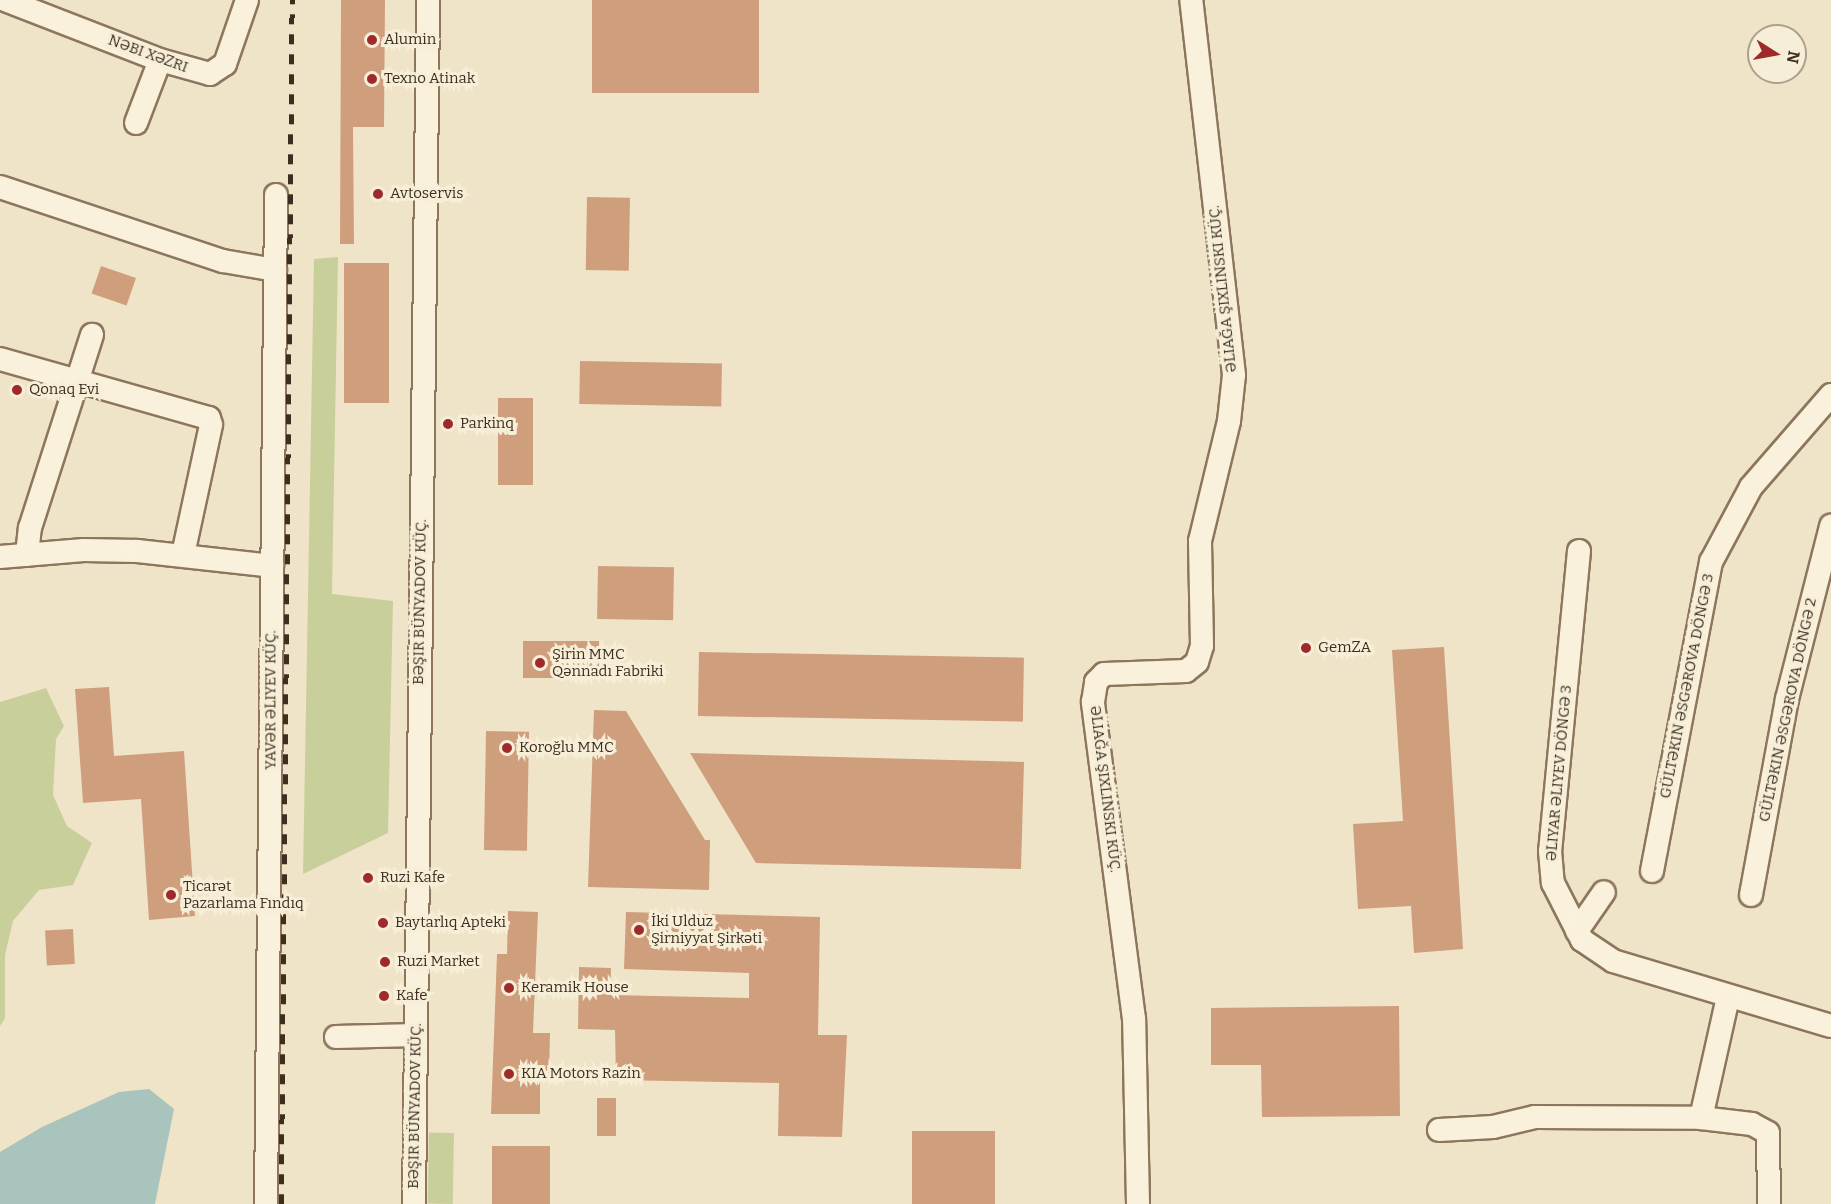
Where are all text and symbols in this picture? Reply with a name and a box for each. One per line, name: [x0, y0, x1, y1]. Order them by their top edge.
north arrow: [1747, 24, 1807, 84]
street label: NƏBI XƏZRI: [106, 31, 190, 77]
place label: Alumin: [384, 31, 436, 49]
marker: Alumin: [365, 33, 379, 47]
text: N: [1783, 49, 1804, 65]
place label: Texno Atinak: [384, 70, 475, 88]
marker: Texno Atinak: [365, 72, 379, 86]
place label: Avtoservis: [390, 185, 463, 203]
marker: Avtoservis: [371, 187, 385, 201]
street label: ƏLIAĞA ŞIXLINSKI KÜÇ.: [1205, 205, 1241, 373]
place label: Qonaq Evi: [29, 381, 99, 399]
marker: Qonaq Evi: [10, 383, 24, 397]
place label: Parkinq: [460, 415, 514, 433]
marker: Parkinq: [441, 417, 455, 431]
street label: BƏŞIR BÜNYADOV KÜÇ.: [410, 519, 430, 685]
street label: GÜLTƏKIN ƏSGƏROVA DÖNGƏ 3: [1656, 572, 1718, 800]
street label: GÜLTƏKIN ƏSGƏROVA DÖNGƏ 2: [1755, 596, 1821, 824]
street label: YAVƏR ƏLIYEV KÜÇ.: [262, 630, 280, 770]
place label: GemZA: [1318, 639, 1371, 657]
marker: GemZA: [1299, 641, 1313, 655]
place label: Şirin MMC Qənnadı Fabriki: [552, 645, 663, 680]
marker: Şirin MMC Qənnadı Fabriki: [533, 656, 547, 670]
street label: ƏLIYAR ƏLIYEV DÖNGƏ 3: [1542, 684, 1576, 862]
street label: ƏLIAĞA ŞIXLINSKI KÜÇ.: [1086, 705, 1124, 873]
place label: Koroğlu MMC: [519, 739, 614, 757]
marker: Koroğlu MMC: [500, 741, 514, 755]
place label: Ruzi Kafe: [380, 869, 445, 887]
marker: Ruzi Kafe: [361, 871, 375, 885]
place label: Ticarət Pazarlama Fındıq: [183, 877, 304, 912]
marker: Ticarət Pazarlama Fındıq: [164, 888, 178, 902]
place label: İki Ulduz Şirniyyat Şirkəti: [651, 912, 762, 947]
place label: Baytarlıq Apteki: [395, 914, 506, 932]
marker: Baytarlıq Apteki: [376, 916, 390, 930]
marker: İki Ulduz Şirniyyat Şirkəti: [632, 923, 646, 937]
place label: Ruzi Market: [397, 953, 480, 971]
marker: Ruzi Market: [378, 955, 392, 969]
place label: Keramik House: [521, 979, 629, 997]
marker: Keramik House: [502, 981, 516, 995]
place label: Kafe: [396, 987, 427, 1005]
marker: Kafe: [377, 989, 391, 1003]
street label: BƏŞIR BÜNYADOV KÜÇ.: [405, 1023, 425, 1189]
place label: KIA Motors Razin: [521, 1065, 641, 1083]
marker: KIA Motors Razin: [502, 1067, 516, 1081]

